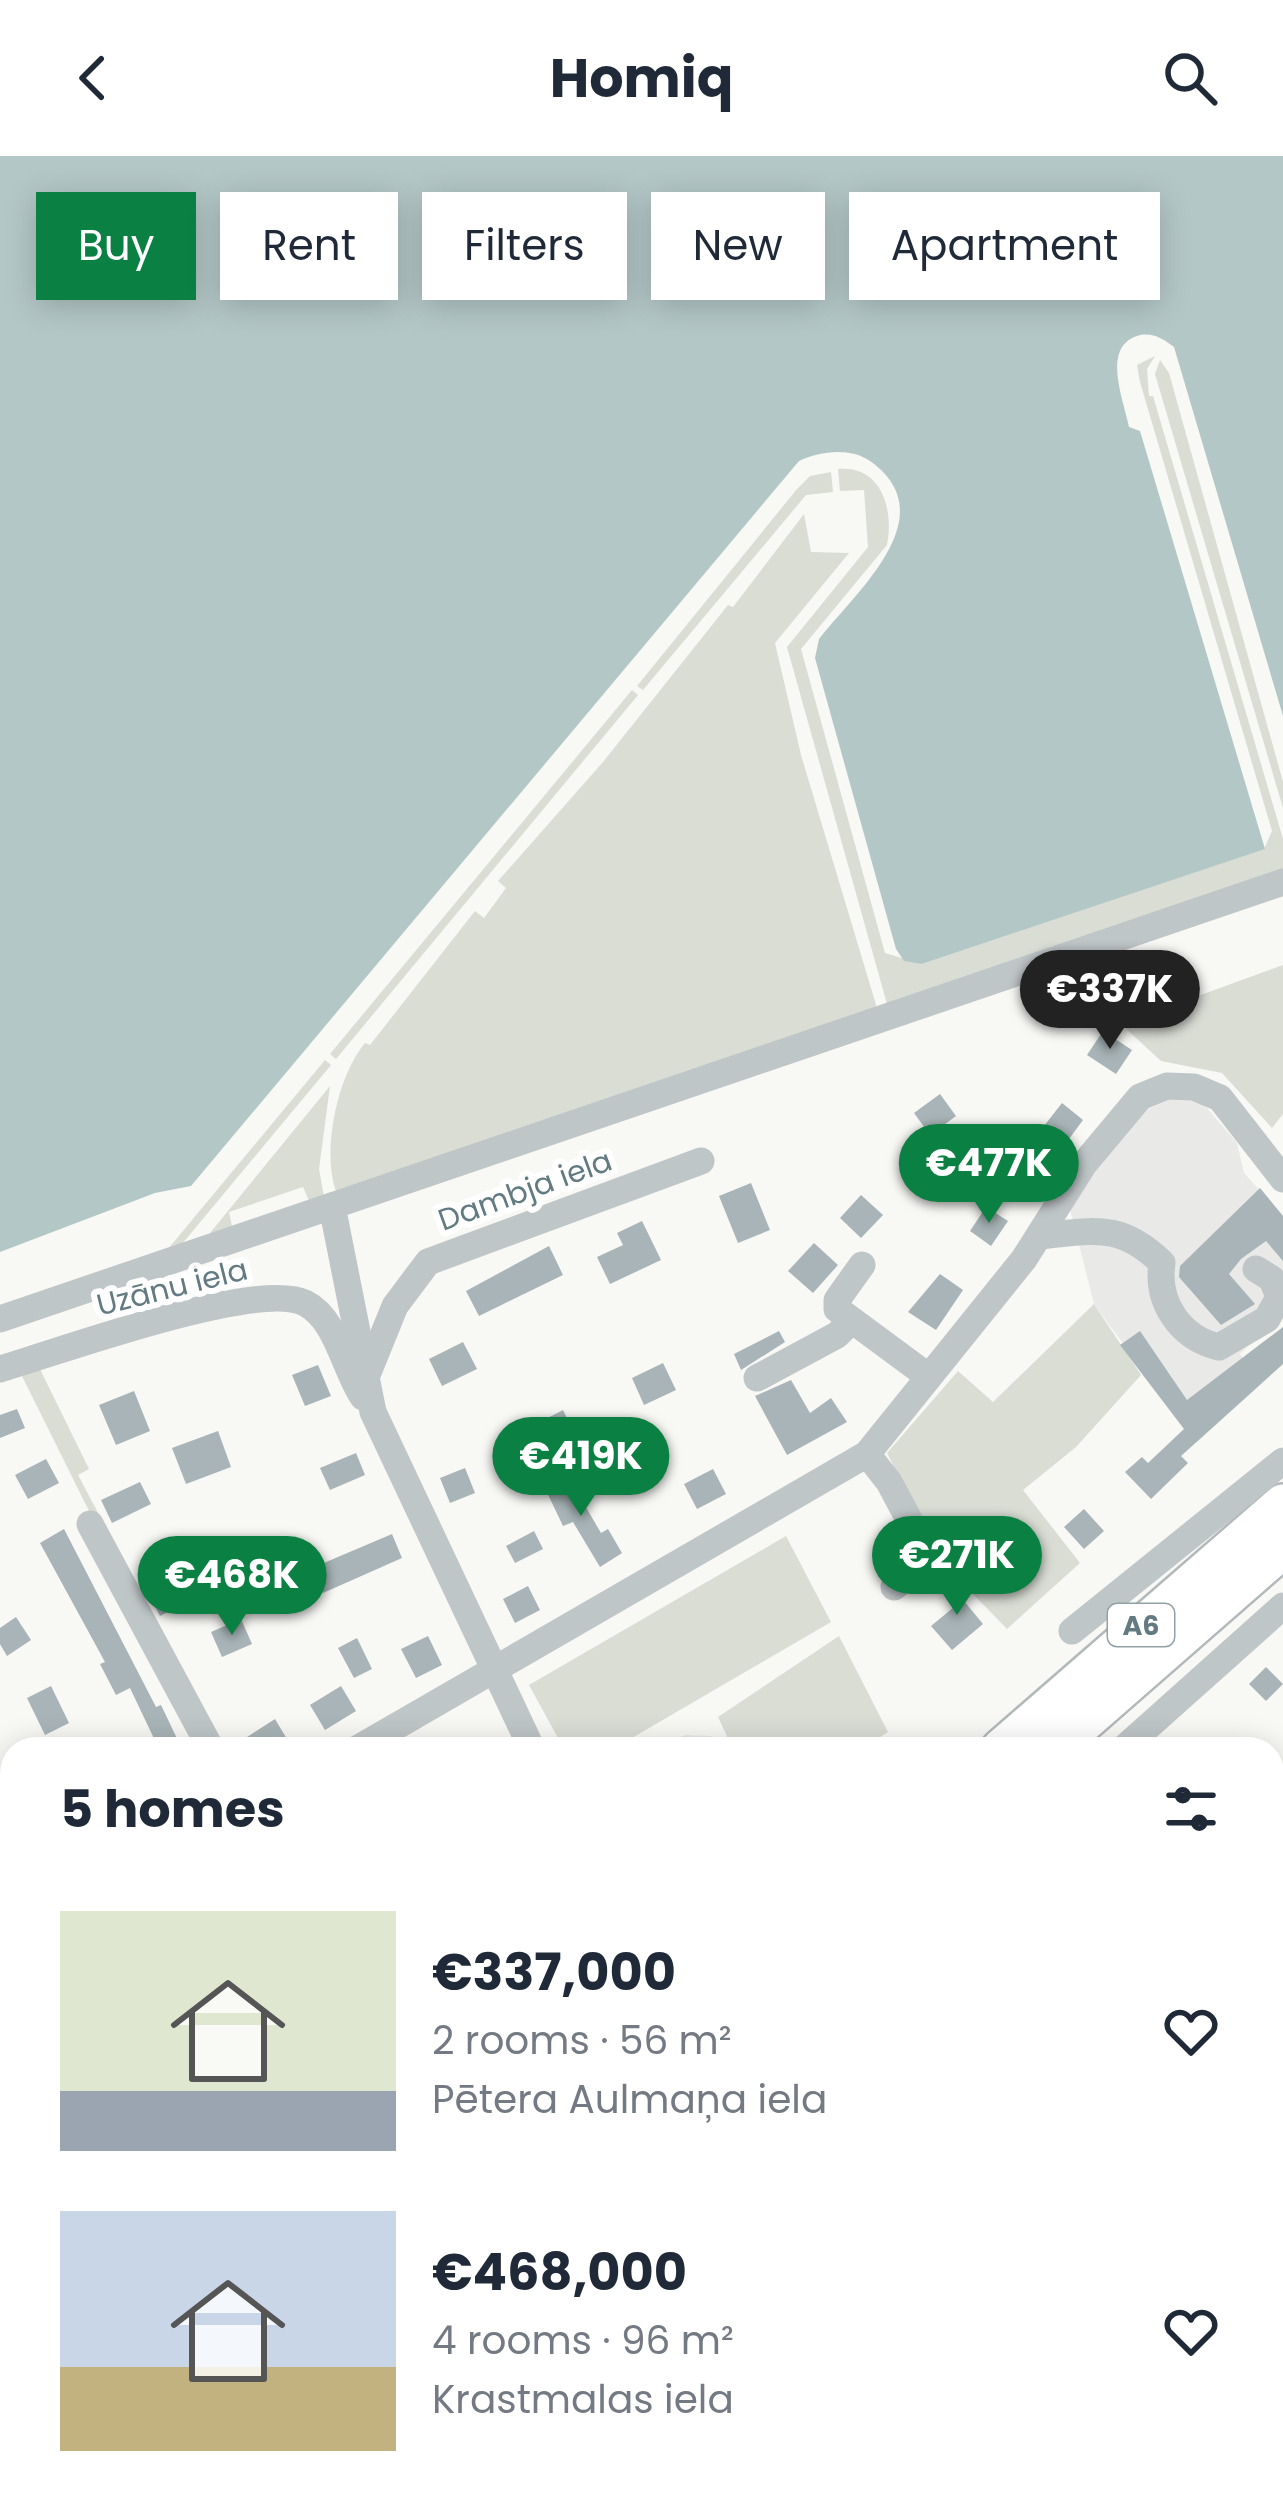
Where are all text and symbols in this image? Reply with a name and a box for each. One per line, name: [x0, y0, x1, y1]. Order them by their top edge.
text: Homiq: [550, 40, 733, 116]
icon: back: [60, 45, 126, 111]
icon: search: [1157, 45, 1223, 111]
chip: Buy: [36, 192, 196, 300]
chip: Rent: [220, 192, 398, 300]
chip: Filters: [422, 192, 627, 300]
chip: New: [651, 192, 825, 300]
chip: Apartment: [849, 192, 1160, 300]
pin: €337K: [1026, 950, 1194, 1052]
text: €337K: [1047, 961, 1173, 1016]
pin: €477K: [905, 1124, 1073, 1226]
text: €477K: [926, 1135, 1052, 1190]
street label: Dambja iela: [432, 1139, 618, 1241]
street label: Uzānu iela: [92, 1247, 252, 1327]
pin: €419K: [497, 1417, 665, 1519]
text: €419K: [519, 1428, 643, 1483]
pin: €271K: [873, 1516, 1041, 1618]
text: €271K: [899, 1527, 1015, 1582]
pin: €468K: [148, 1536, 316, 1638]
text: €468K: [165, 1547, 299, 1602]
road number: A6: [1108, 1604, 1174, 1646]
text: 5 homes: [60, 1773, 285, 1845]
icon: filters: [1158, 1776, 1224, 1842]
text: €337,000: [432, 1936, 676, 2008]
icon: home: [156, 1959, 300, 2103]
icon: heart: [1158, 1998, 1224, 2064]
text: 2 rooms · 56 m²: [432, 2013, 732, 2068]
text: Pētera Aulmaņa iela: [432, 2072, 827, 2127]
text: €468,000: [432, 2236, 687, 2308]
icon: home: [156, 2259, 300, 2403]
icon: heart: [1158, 2298, 1224, 2364]
text: 4 rooms · 96 m²: [432, 2313, 734, 2368]
text: Krastmalas iela: [432, 2372, 734, 2427]

